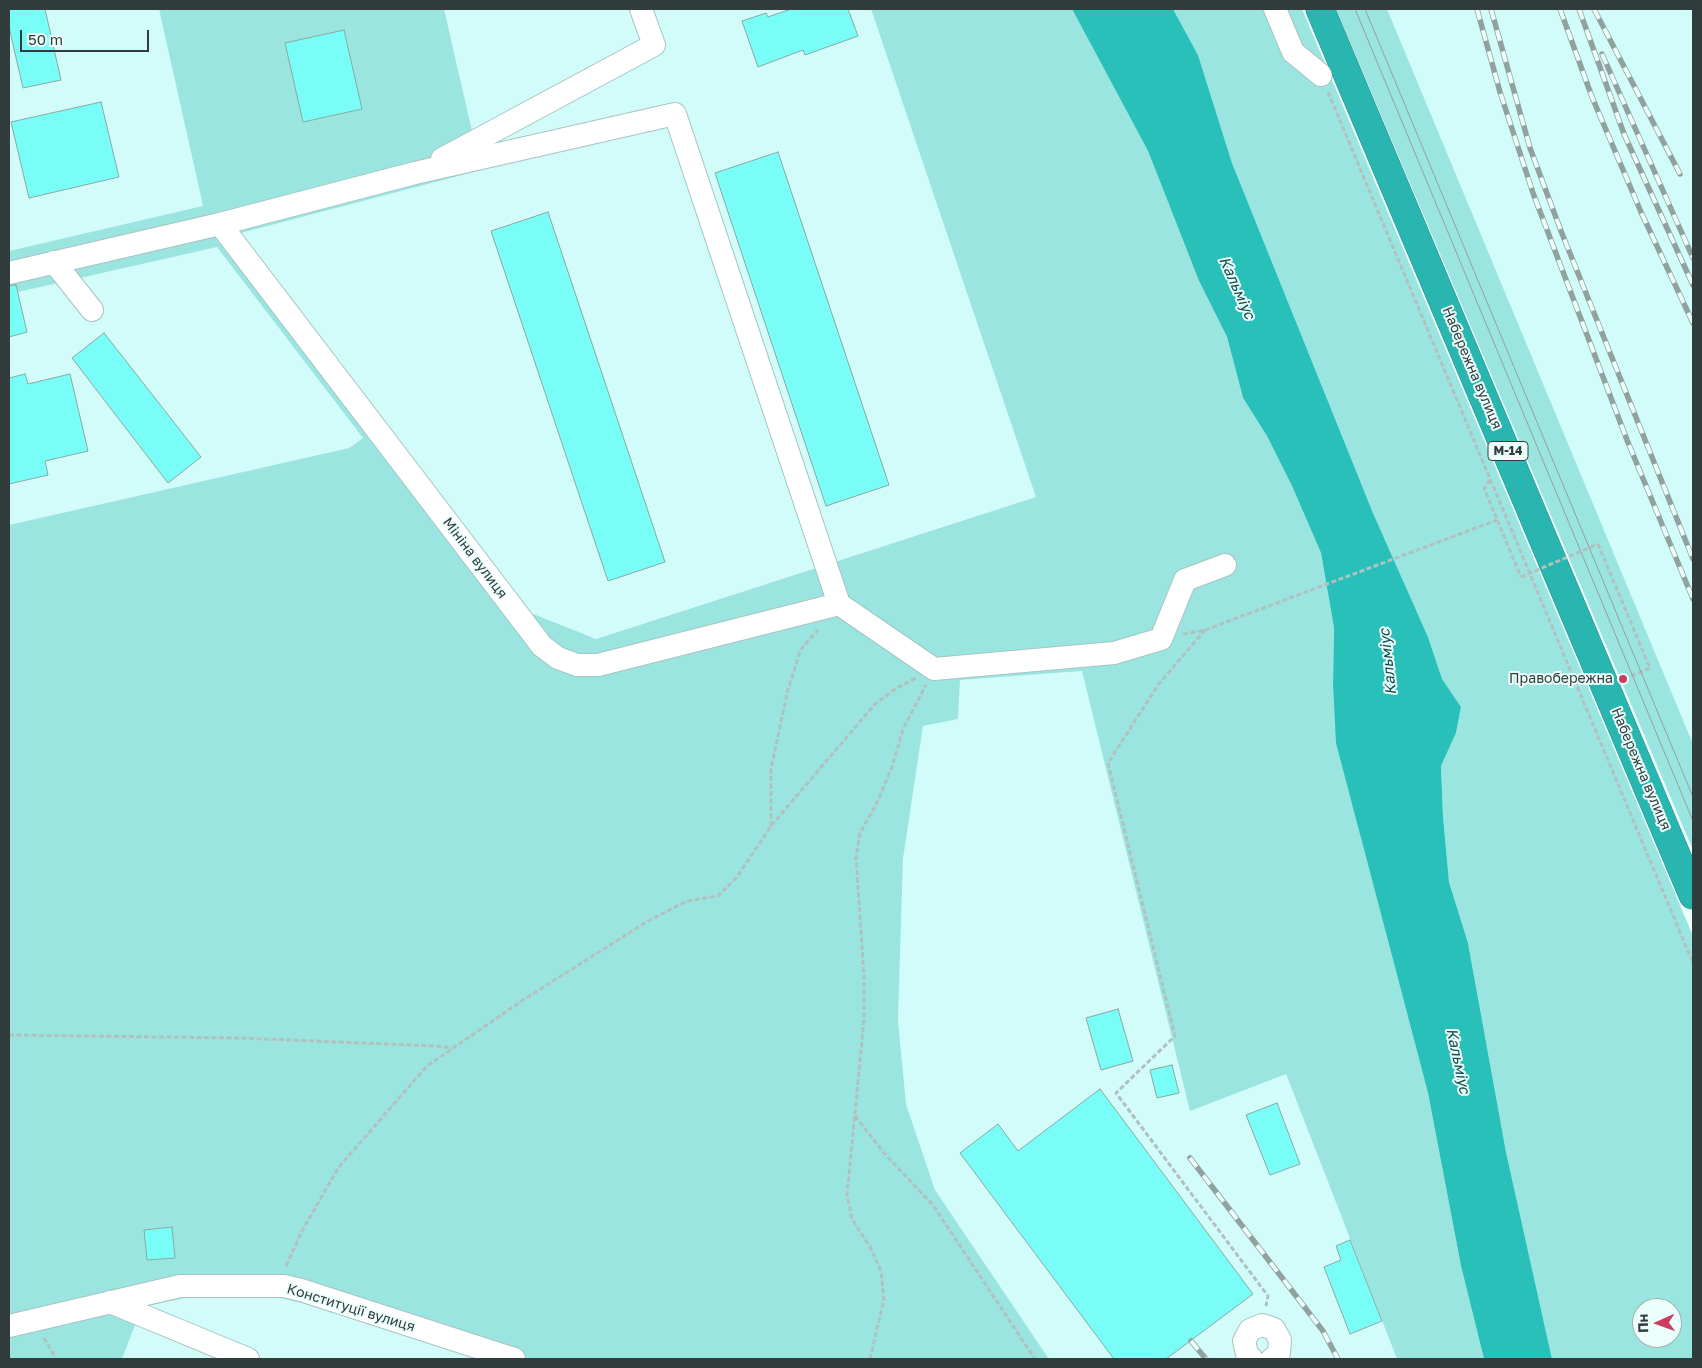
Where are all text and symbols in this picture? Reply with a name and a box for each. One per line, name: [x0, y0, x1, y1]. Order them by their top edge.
scale bar: [22, 20, 151, 52]
text: 50 m: [28, 30, 63, 48]
water label: Кальміус: [1215, 254, 1259, 322]
street label: Набережна вулиця: [1439, 304, 1505, 432]
road number: М-14: [1488, 442, 1528, 461]
street label: Мініна вулиця: [439, 514, 511, 602]
water label: Кальміус: [1376, 628, 1400, 696]
place label: Правобережна: [1509, 671, 1613, 687]
marker: Правобережна: [1617, 673, 1629, 685]
street label: Набережна вулиця: [1608, 705, 1674, 833]
water label: Кальміус: [1442, 1027, 1474, 1095]
street label: Конституції вулиця: [285, 1281, 417, 1335]
north arrow: [1632, 1298, 1682, 1348]
text: Пн: [1634, 1314, 1651, 1333]

